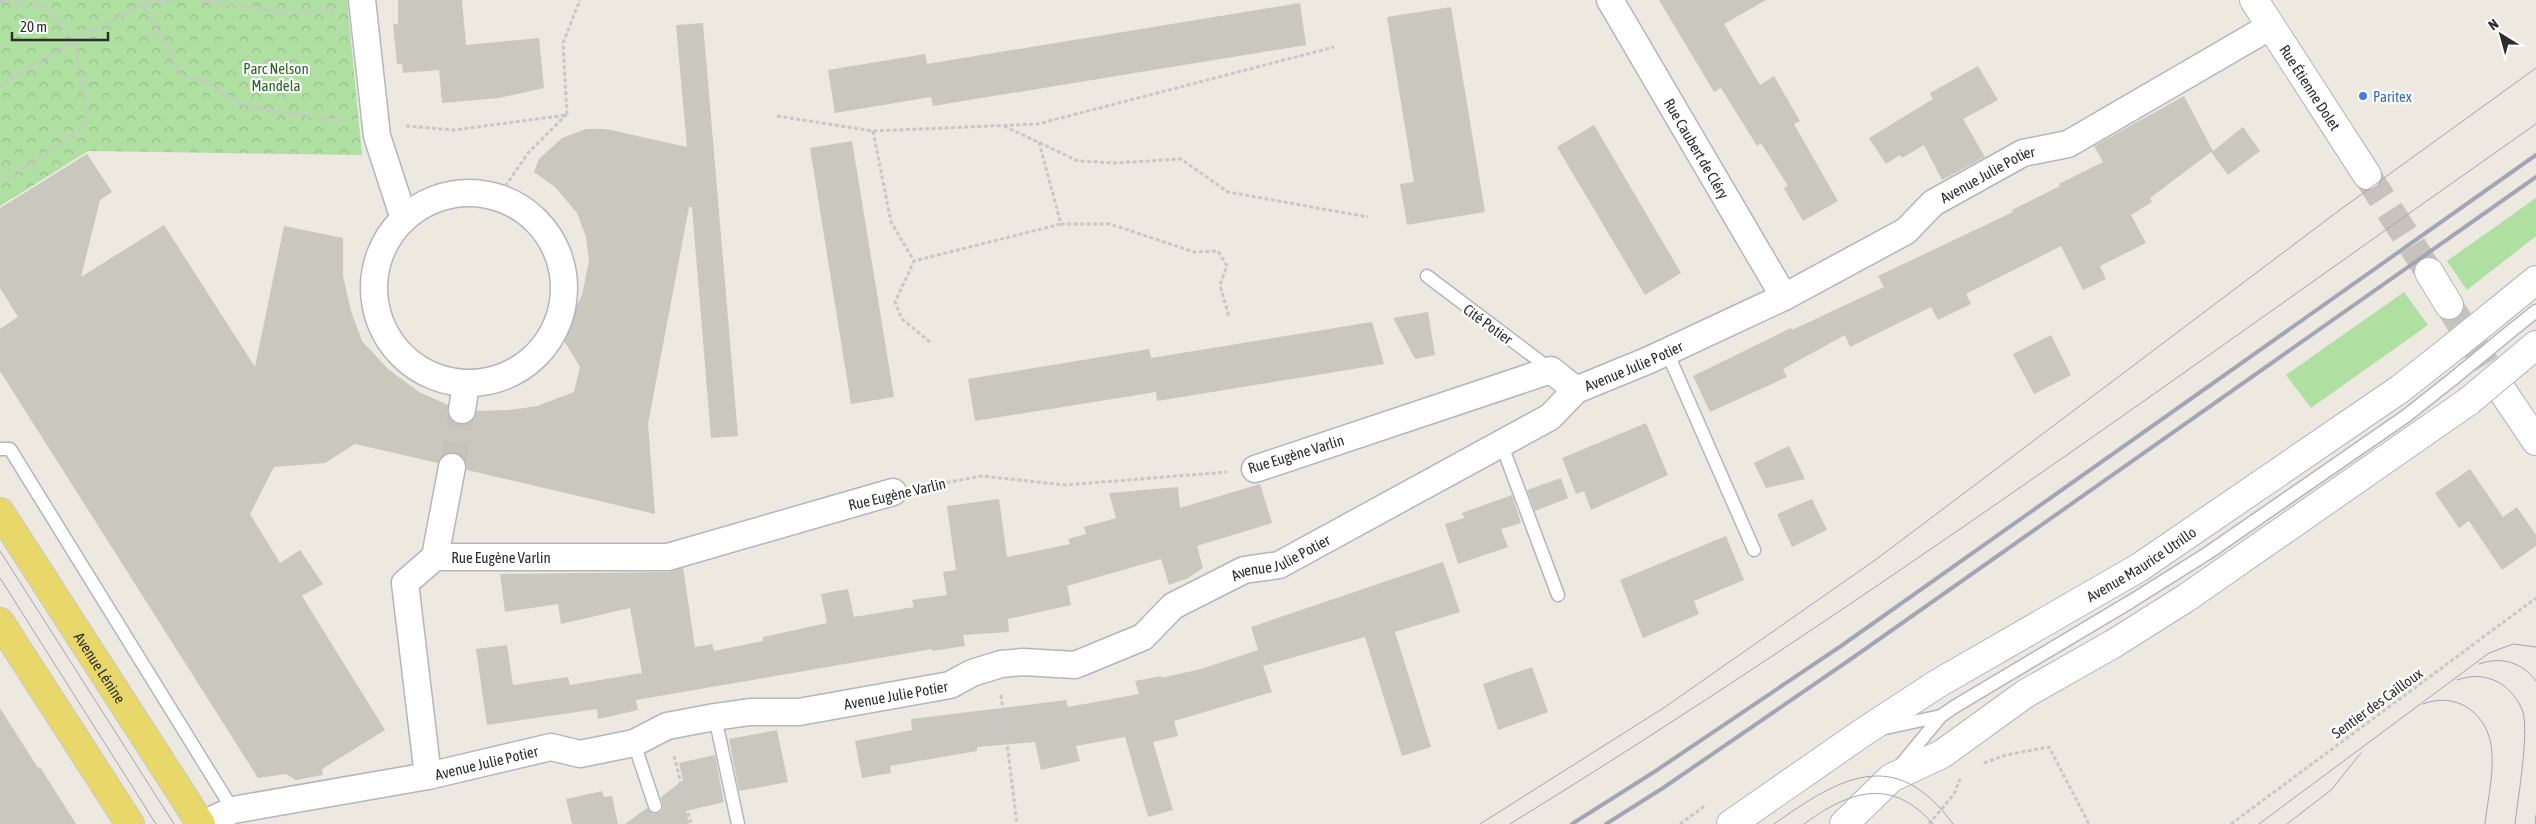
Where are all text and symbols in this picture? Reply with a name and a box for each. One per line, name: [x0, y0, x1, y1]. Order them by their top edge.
scale bar: [12, 10, 109, 42]
north arrow: [2476, 10, 2526, 60]
text: N: [2485, 16, 2501, 33]
text: 20 m: [20, 18, 47, 35]
street label: Rue Étienne Dolet: [2277, 41, 2344, 133]
park label: Parc Nelson Mandela: [243, 60, 309, 94]
place label: Paritex: [2373, 88, 2412, 105]
marker: Paritex: [2357, 90, 2369, 102]
street label: Rue Caubert de Cléry: [1661, 95, 1733, 202]
street label: Avenue Julie Potier: [1937, 142, 2037, 206]
street label: Cité Potier: [1460, 301, 1516, 348]
street label: Avenue Julie Potier: [1582, 337, 1686, 394]
street label: Rue Eugène Varlin: [1246, 431, 1346, 477]
street label: Rue Eugène Varlin: [847, 475, 947, 513]
street label: Avenue Maurice Utrillo: [2083, 523, 2199, 605]
street label: Avenue Julie Potier: [1228, 530, 1333, 584]
street label: Rue Eugène Varlin: [451, 549, 551, 566]
street label: Avenue Lénine: [71, 629, 129, 706]
street label: Sentier des Cailloux: [2328, 664, 2426, 742]
street label: Avenue Julie Potier: [842, 677, 950, 712]
street label: Avenue Julie Potier: [433, 742, 540, 783]

